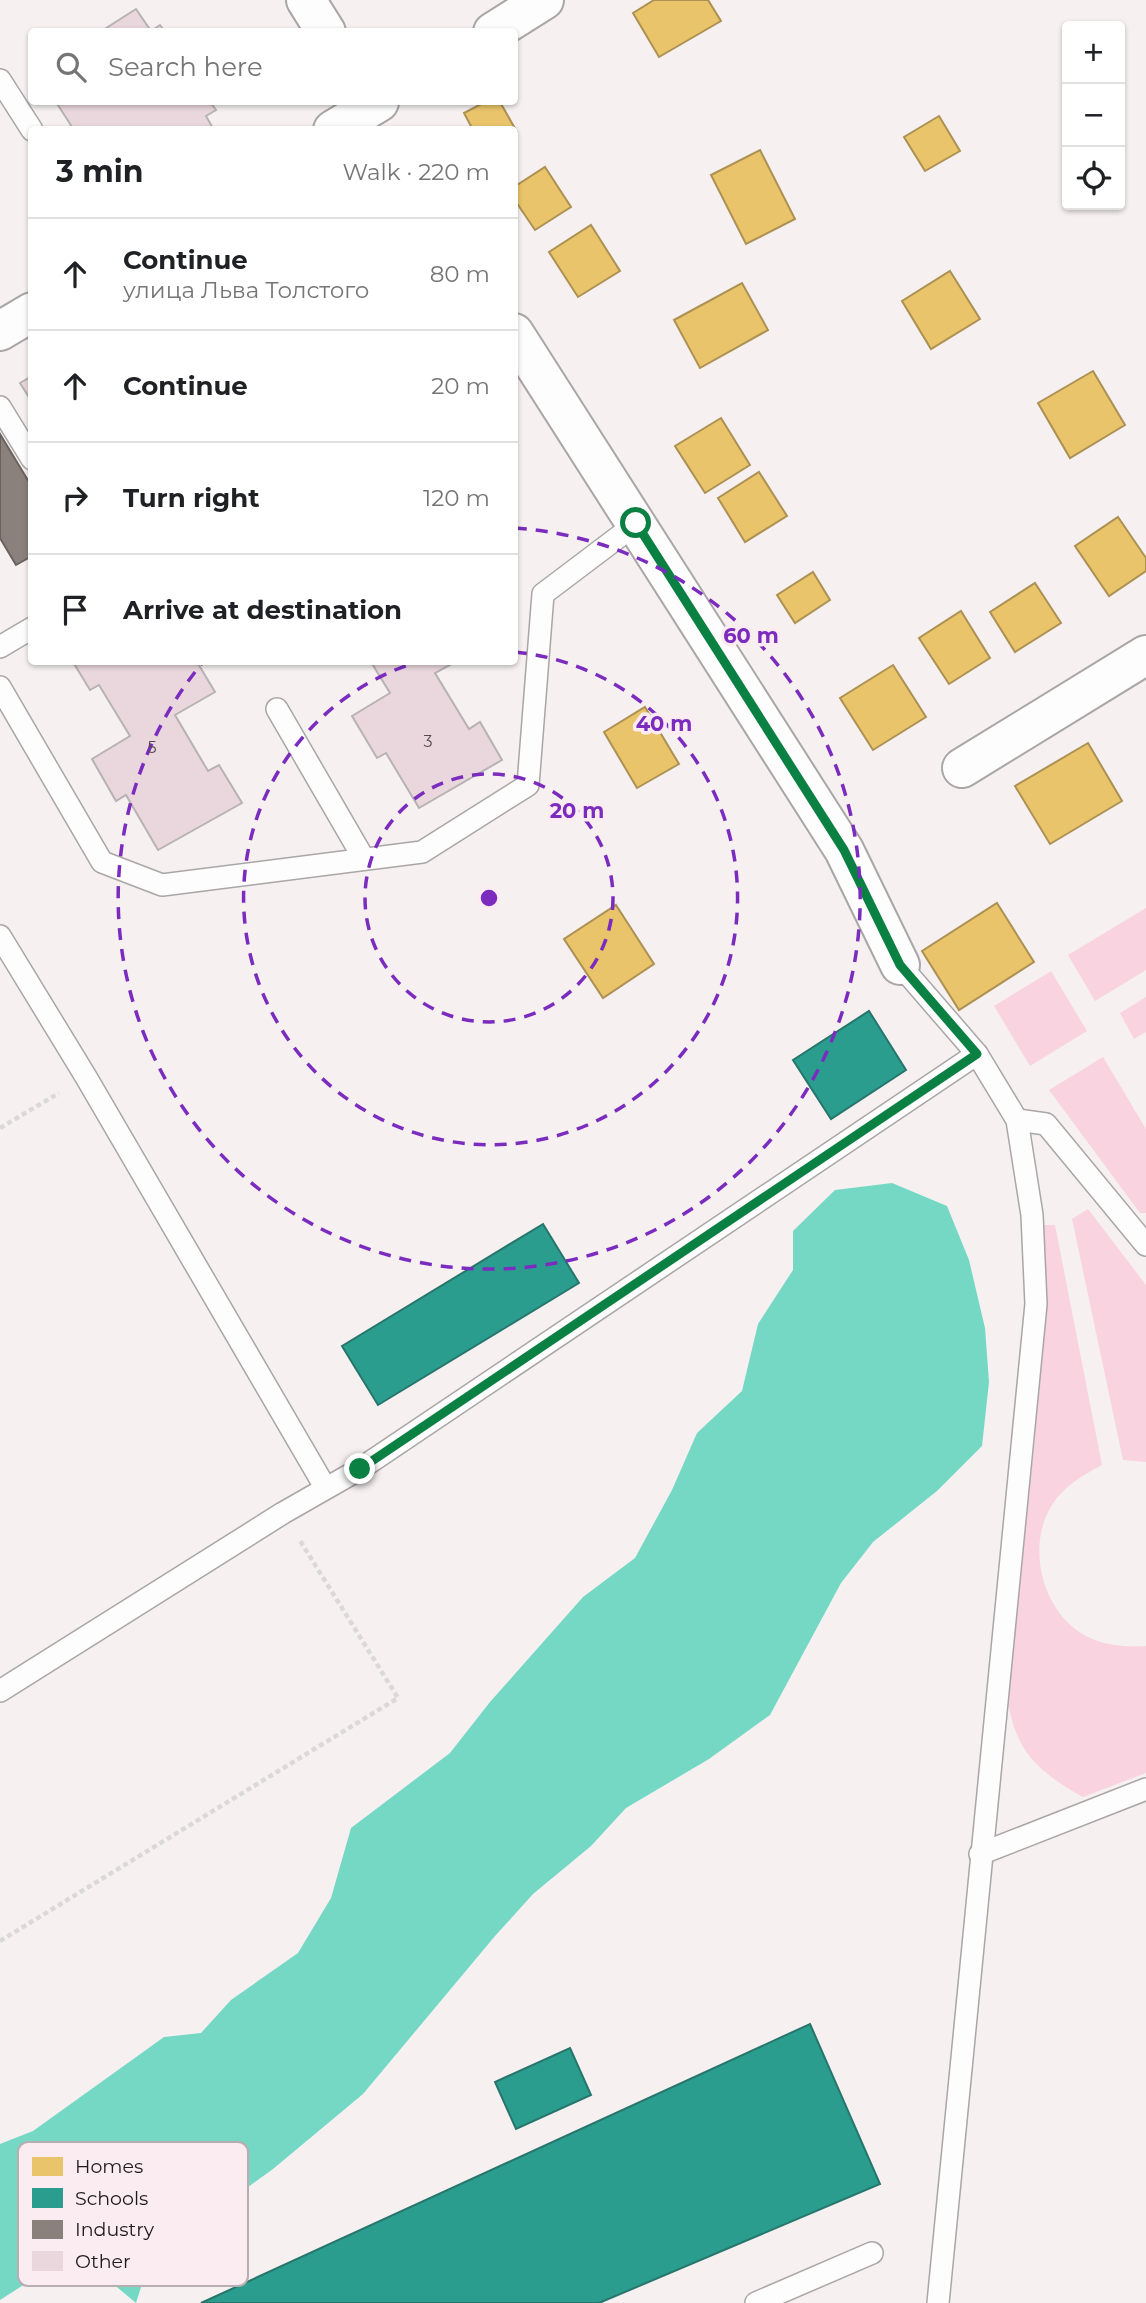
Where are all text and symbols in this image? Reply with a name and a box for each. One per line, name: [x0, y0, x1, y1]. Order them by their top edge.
map controls: [1062, 21, 1125, 210]
button: +: [1062, 21, 1125, 84]
search box: [28, 28, 518, 105]
icon: search: [52, 48, 90, 86]
text: Search here: [108, 51, 263, 83]
button: −: [1062, 84, 1125, 147]
button: locate: [1062, 147, 1125, 210]
text: 3 min: [56, 153, 143, 190]
text: Walk · 220 m: [343, 158, 490, 186]
text: Continue: [123, 244, 248, 276]
icon: ahead: [56, 255, 94, 293]
text: 80 m: [430, 260, 490, 288]
text: улица Льва Толстого: [123, 276, 369, 304]
icon: ahead: [56, 367, 94, 405]
text: Continue: [123, 370, 248, 402]
text: 20 m: [431, 372, 490, 400]
icon: right: [56, 479, 94, 517]
text: Turn right: [123, 482, 259, 514]
text: 120 m: [423, 484, 490, 512]
route start: [620, 507, 651, 538]
icon: arrive: [56, 591, 94, 629]
text: Arrive at destination: [123, 594, 402, 626]
text: 60 m: [723, 623, 779, 648]
text: 40 m: [636, 711, 692, 736]
house number: 3: [423, 732, 433, 751]
house number: 5: [147, 738, 157, 757]
text: 20 m: [550, 798, 604, 823]
centre of rings: [477, 886, 501, 910]
route end: [344, 1453, 375, 1484]
legend: [18, 2142, 248, 2286]
text: Homes: [75, 2155, 143, 2178]
text: Schools: [75, 2187, 148, 2210]
text: Industry: [75, 2218, 155, 2241]
text: Other: [75, 2250, 131, 2273]

